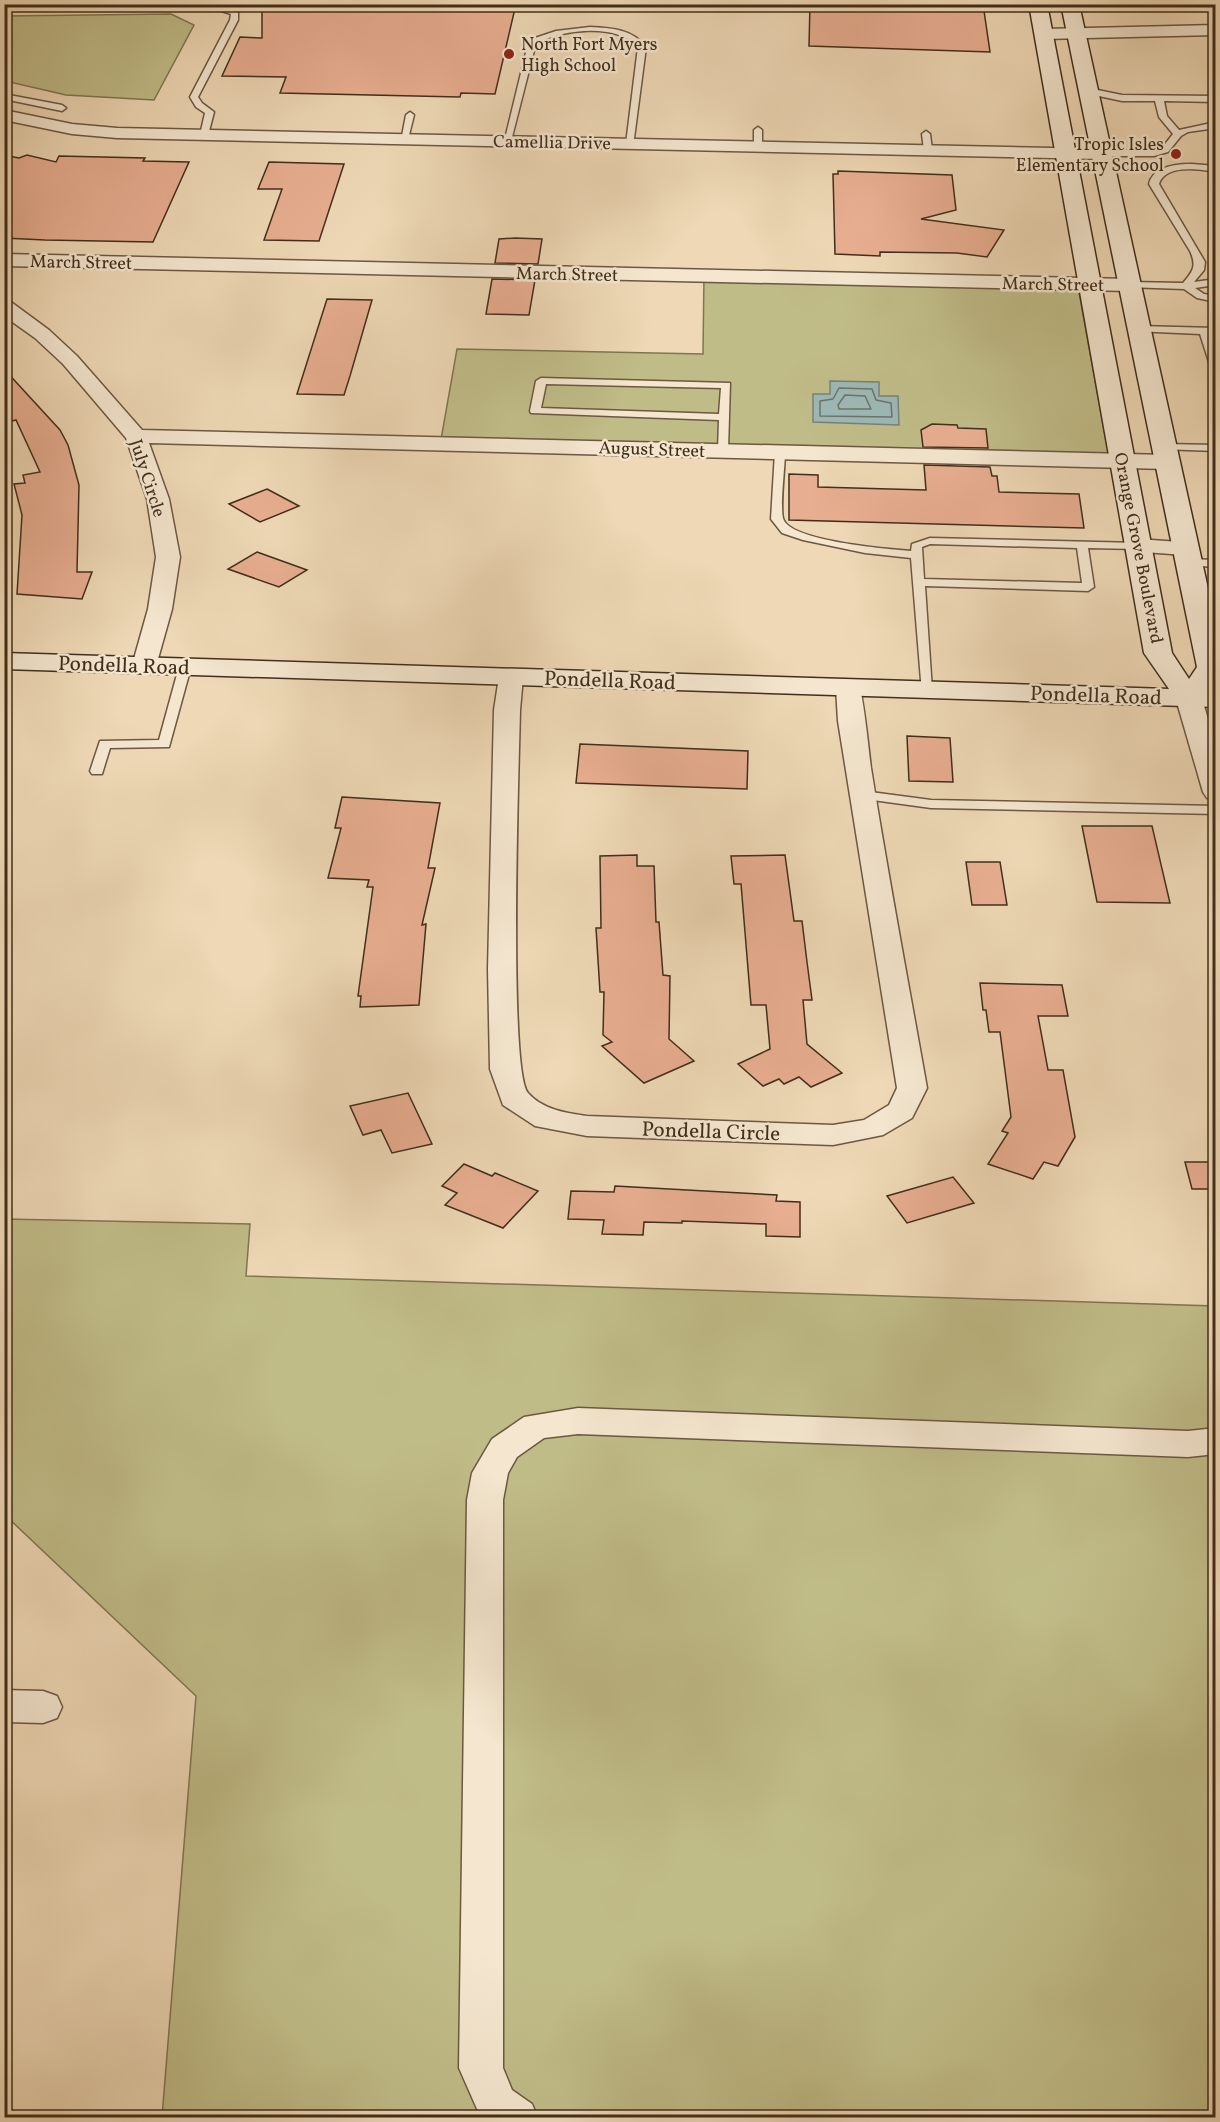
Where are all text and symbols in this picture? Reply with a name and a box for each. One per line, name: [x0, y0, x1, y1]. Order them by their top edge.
place label: North Fort Myers High School: [521, 33, 658, 79]
marker: North Fort Myers High School: [502, 47, 516, 61]
street label: Camellia Drive: [493, 130, 611, 157]
place label: Tropic Isles Elementary School: [1016, 133, 1164, 179]
marker: Tropic Isles Elementary School: [1169, 147, 1183, 161]
street label: March Street: [30, 250, 132, 277]
street label: March Street: [516, 262, 618, 289]
street label: March Street: [1002, 272, 1104, 299]
street label: July Circle: [122, 436, 171, 521]
street label: August Street: [598, 436, 706, 465]
street label: Orange Grove Boulevard: [1107, 451, 1168, 646]
street label: Pondella Road: [58, 650, 190, 683]
street label: Pondella Road: [544, 665, 676, 698]
street label: Pondella Road: [1030, 680, 1162, 713]
street label: Pondella Circle: [641, 1116, 781, 1149]

